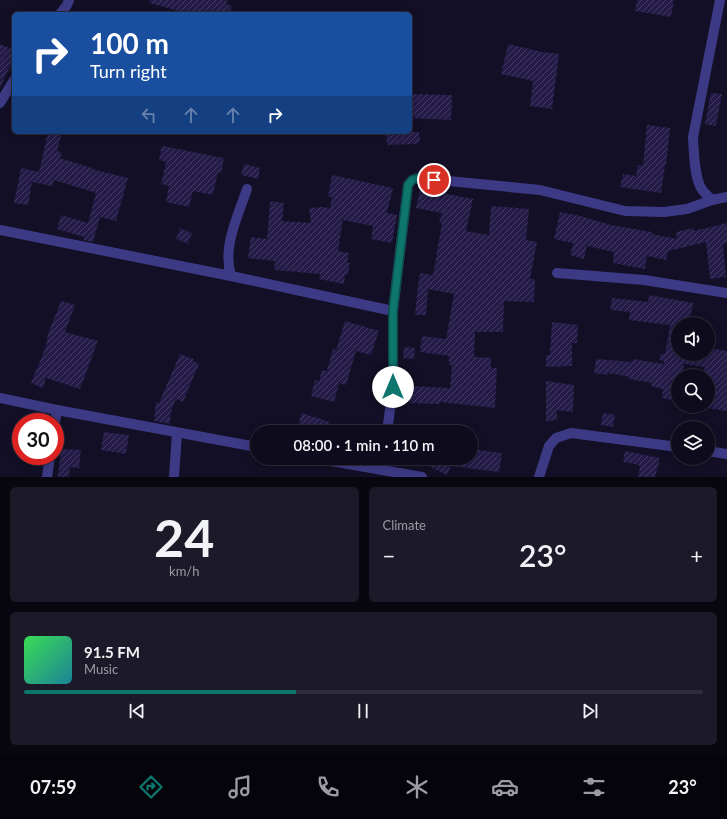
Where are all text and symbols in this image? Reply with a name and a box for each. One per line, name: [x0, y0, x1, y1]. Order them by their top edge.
text: 100 m: [90, 26, 169, 60]
icon: right: [24, 28, 76, 80]
text: Turn right: [90, 60, 167, 82]
icon: left: [138, 104, 160, 126]
icon: ahead: [180, 104, 202, 126]
icon: ahead: [222, 104, 244, 126]
icon: right: [264, 104, 286, 126]
pin: [417, 163, 451, 197]
icon: arrive: [423, 169, 445, 191]
map controls: [671, 317, 715, 465]
button: sound: [671, 317, 715, 361]
position arrow: [372, 366, 414, 408]
button: search: [671, 369, 715, 413]
speed limit sign: 30: [12, 413, 64, 465]
button: layers: [671, 421, 715, 465]
text: 08:00 · 1 min · 110 m: [294, 436, 434, 454]
text: 24: [154, 506, 214, 568]
text: Climate: [383, 517, 426, 533]
text: 23°: [519, 537, 566, 573]
text: −: [383, 542, 395, 569]
text: +: [690, 542, 703, 569]
text: km/h: [169, 563, 199, 579]
text: 91.5 FM: [84, 643, 140, 661]
text: Music: [84, 661, 118, 677]
icon: previous: [126, 700, 148, 722]
icon: pause: [352, 700, 374, 722]
icon: next: [579, 700, 601, 722]
icon: directions: [137, 773, 165, 801]
icon: music: [226, 773, 254, 801]
icon: phone: [314, 773, 342, 801]
icon: climate: [403, 773, 431, 801]
icon: car: [491, 773, 519, 801]
icon: filters: [580, 773, 608, 801]
text: 07:59: [30, 776, 77, 798]
text: 23°: [668, 776, 697, 798]

